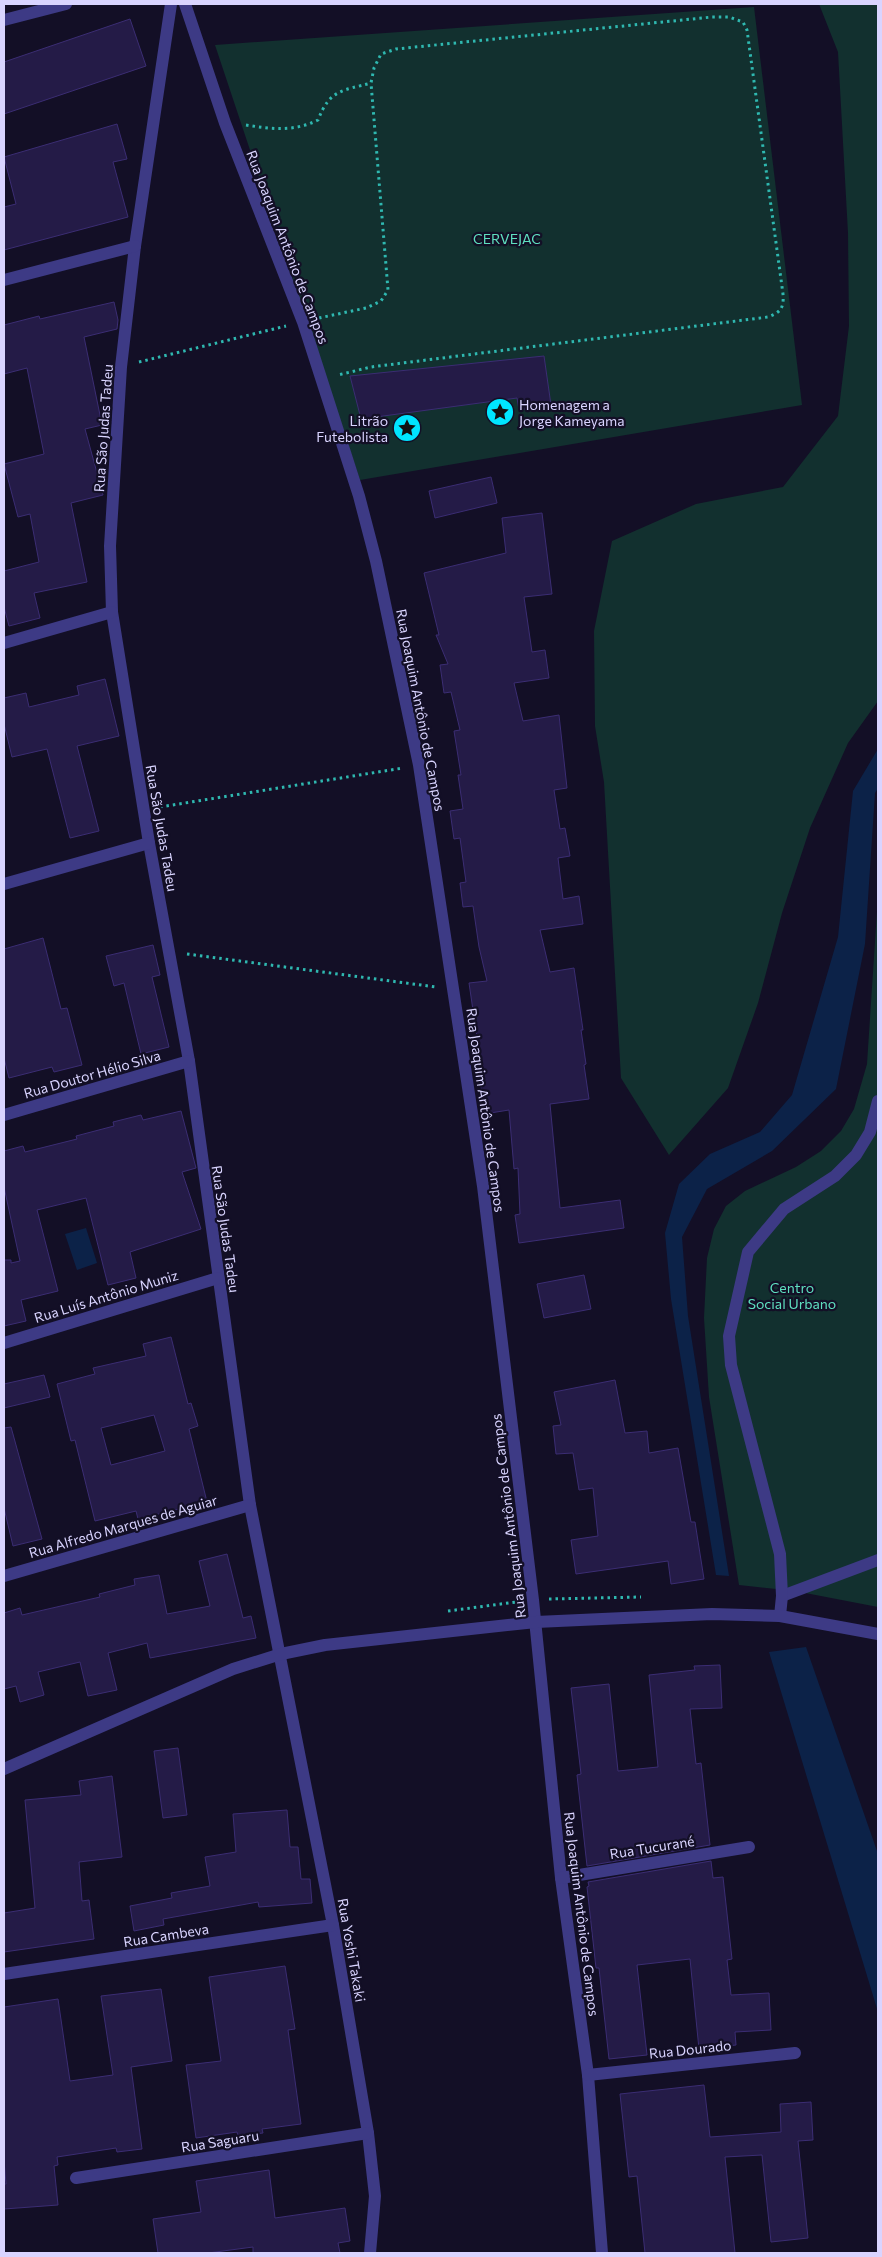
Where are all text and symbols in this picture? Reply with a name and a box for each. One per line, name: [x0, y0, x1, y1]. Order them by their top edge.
street label: Rua Joaquim Antônio de Campos: [243, 148, 333, 346]
park label: CERVEJAC: [473, 230, 541, 247]
street label: Rua São Judas Tadeu: [90, 363, 116, 493]
place label: Homenagem a Jorge Kameyama: [519, 396, 625, 429]
place icon: Homenagem a Jorge Kameyama: [485, 397, 515, 427]
place label: Litrão Futebolista: [316, 412, 388, 445]
place icon: Litrão Futebolista: [392, 413, 422, 443]
street label: Rua Joaquim Antônio de Campos: [393, 607, 449, 813]
street label: Rua São Judas Tadeu: [142, 763, 182, 893]
street label: Rua Joaquim Antônio de Campos: [463, 1007, 509, 1213]
street label: Rua Doutor Hélio Silva: [22, 1046, 162, 1102]
street label: Rua São Judas Tadeu: [209, 1164, 243, 1294]
street label: Rua Luís Antônio Muniz: [32, 1266, 180, 1326]
park label: Centro Social Urbano: [748, 1279, 836, 1312]
street label: Rua Joaquim Antônio de Campos: [487, 1413, 529, 1619]
street label: Rua Alfredo Marques de Aguiar: [27, 1491, 220, 1561]
street label: Rua Joaquim Antônio de Campos: [561, 1811, 603, 2017]
street label: Rua Tucurané: [608, 1832, 696, 1862]
street label: Rua Yoshi Takaki: [335, 1897, 369, 2003]
street label: Rua Cambeva: [122, 1920, 210, 1950]
street label: Rua Dourado: [648, 2036, 732, 2062]
street label: Rua Saguaru: [180, 2126, 260, 2156]

